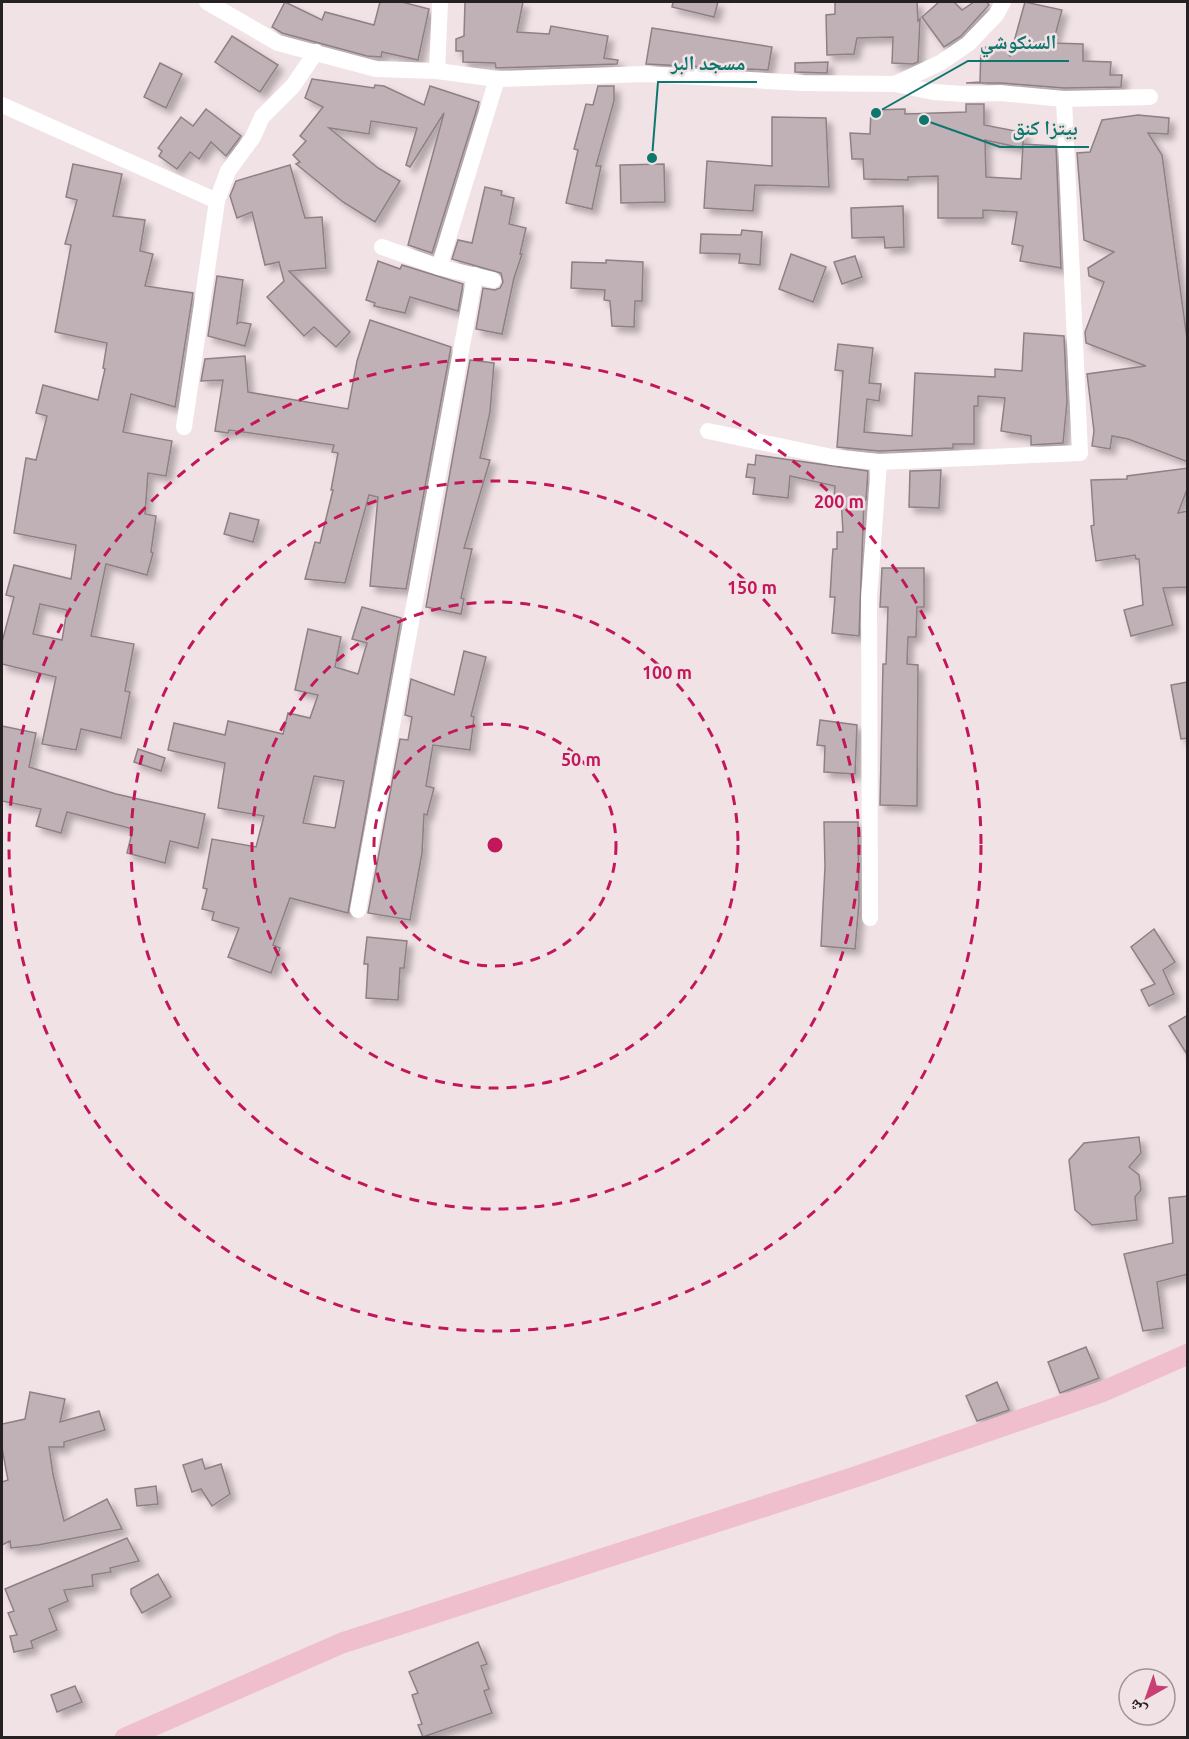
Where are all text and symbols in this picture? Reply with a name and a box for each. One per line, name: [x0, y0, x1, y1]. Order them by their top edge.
callout: السنكوشي: [968, 23, 1069, 61]
text: السنكوشي: [980, 30, 1056, 58]
callout: مسجد البر: [658, 44, 757, 82]
text: مسجد البر: [670, 51, 745, 75]
callout: بيتزا كنق: [1000, 109, 1089, 147]
text: بيتزا كنق: [1012, 116, 1078, 141]
text: 200 m: [814, 491, 864, 511]
text: 150 m: [727, 577, 777, 597]
text: 100 m: [642, 662, 692, 682]
text: 50 m: [561, 749, 601, 769]
centre of rings: [485, 835, 505, 855]
north arrow: [1117, 1667, 1177, 1727]
text: ش: [1125, 1695, 1150, 1721]

